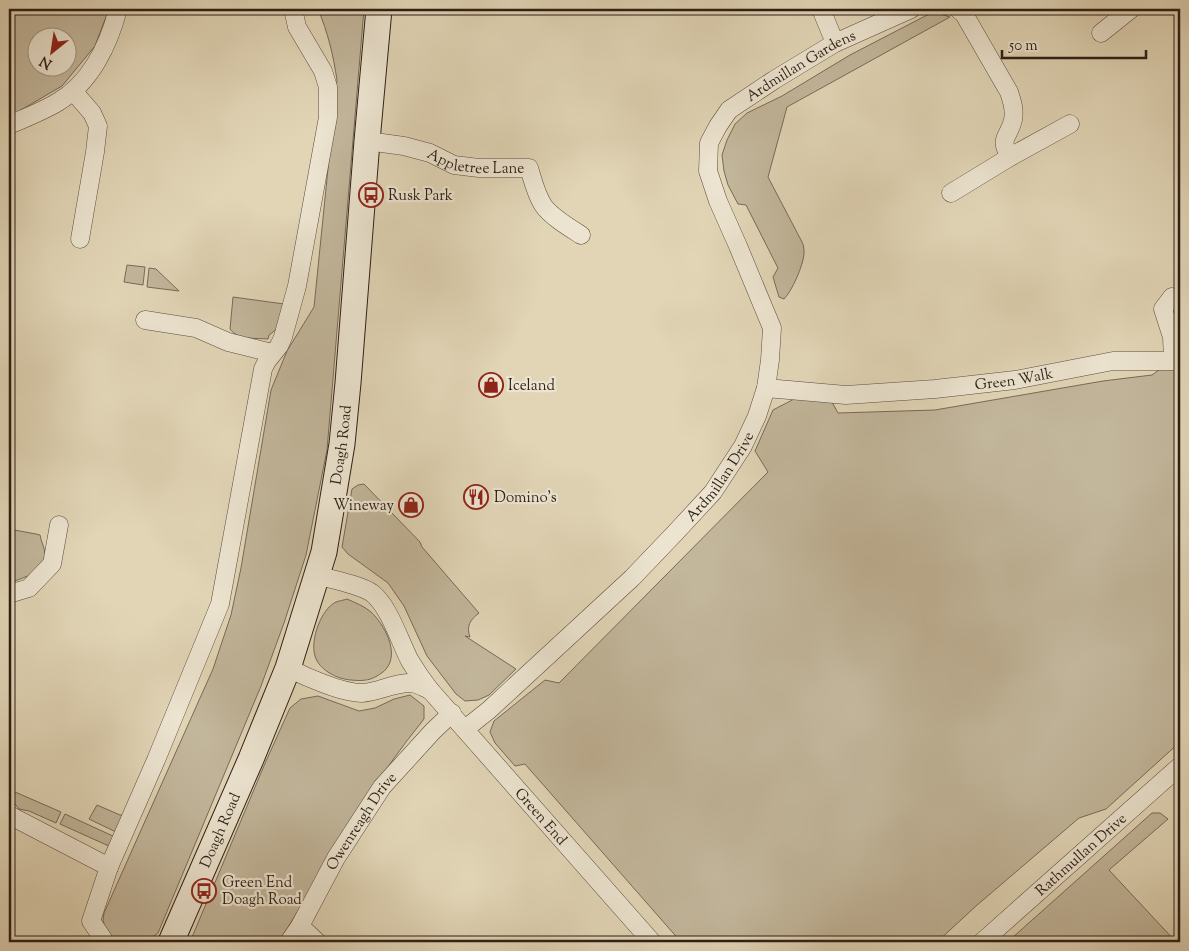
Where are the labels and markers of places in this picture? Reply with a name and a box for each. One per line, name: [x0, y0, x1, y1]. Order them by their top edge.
bus stop icon: Rusk Park: [358, 182, 384, 208]
place label: Rusk Park: [388, 186, 453, 207]
shop icon: Iceland: [478, 372, 504, 398]
place label: Iceland: [508, 376, 555, 397]
restaurant icon: Domino's: [463, 484, 489, 510]
place label: Domino's: [494, 488, 557, 509]
shop icon: Wineway: [398, 492, 424, 518]
place label: Wineway: [333, 496, 395, 517]
place label: Green End Doagh Road: [222, 873, 302, 911]
bus stop icon: Green End Doagh Road: [191, 878, 217, 904]

